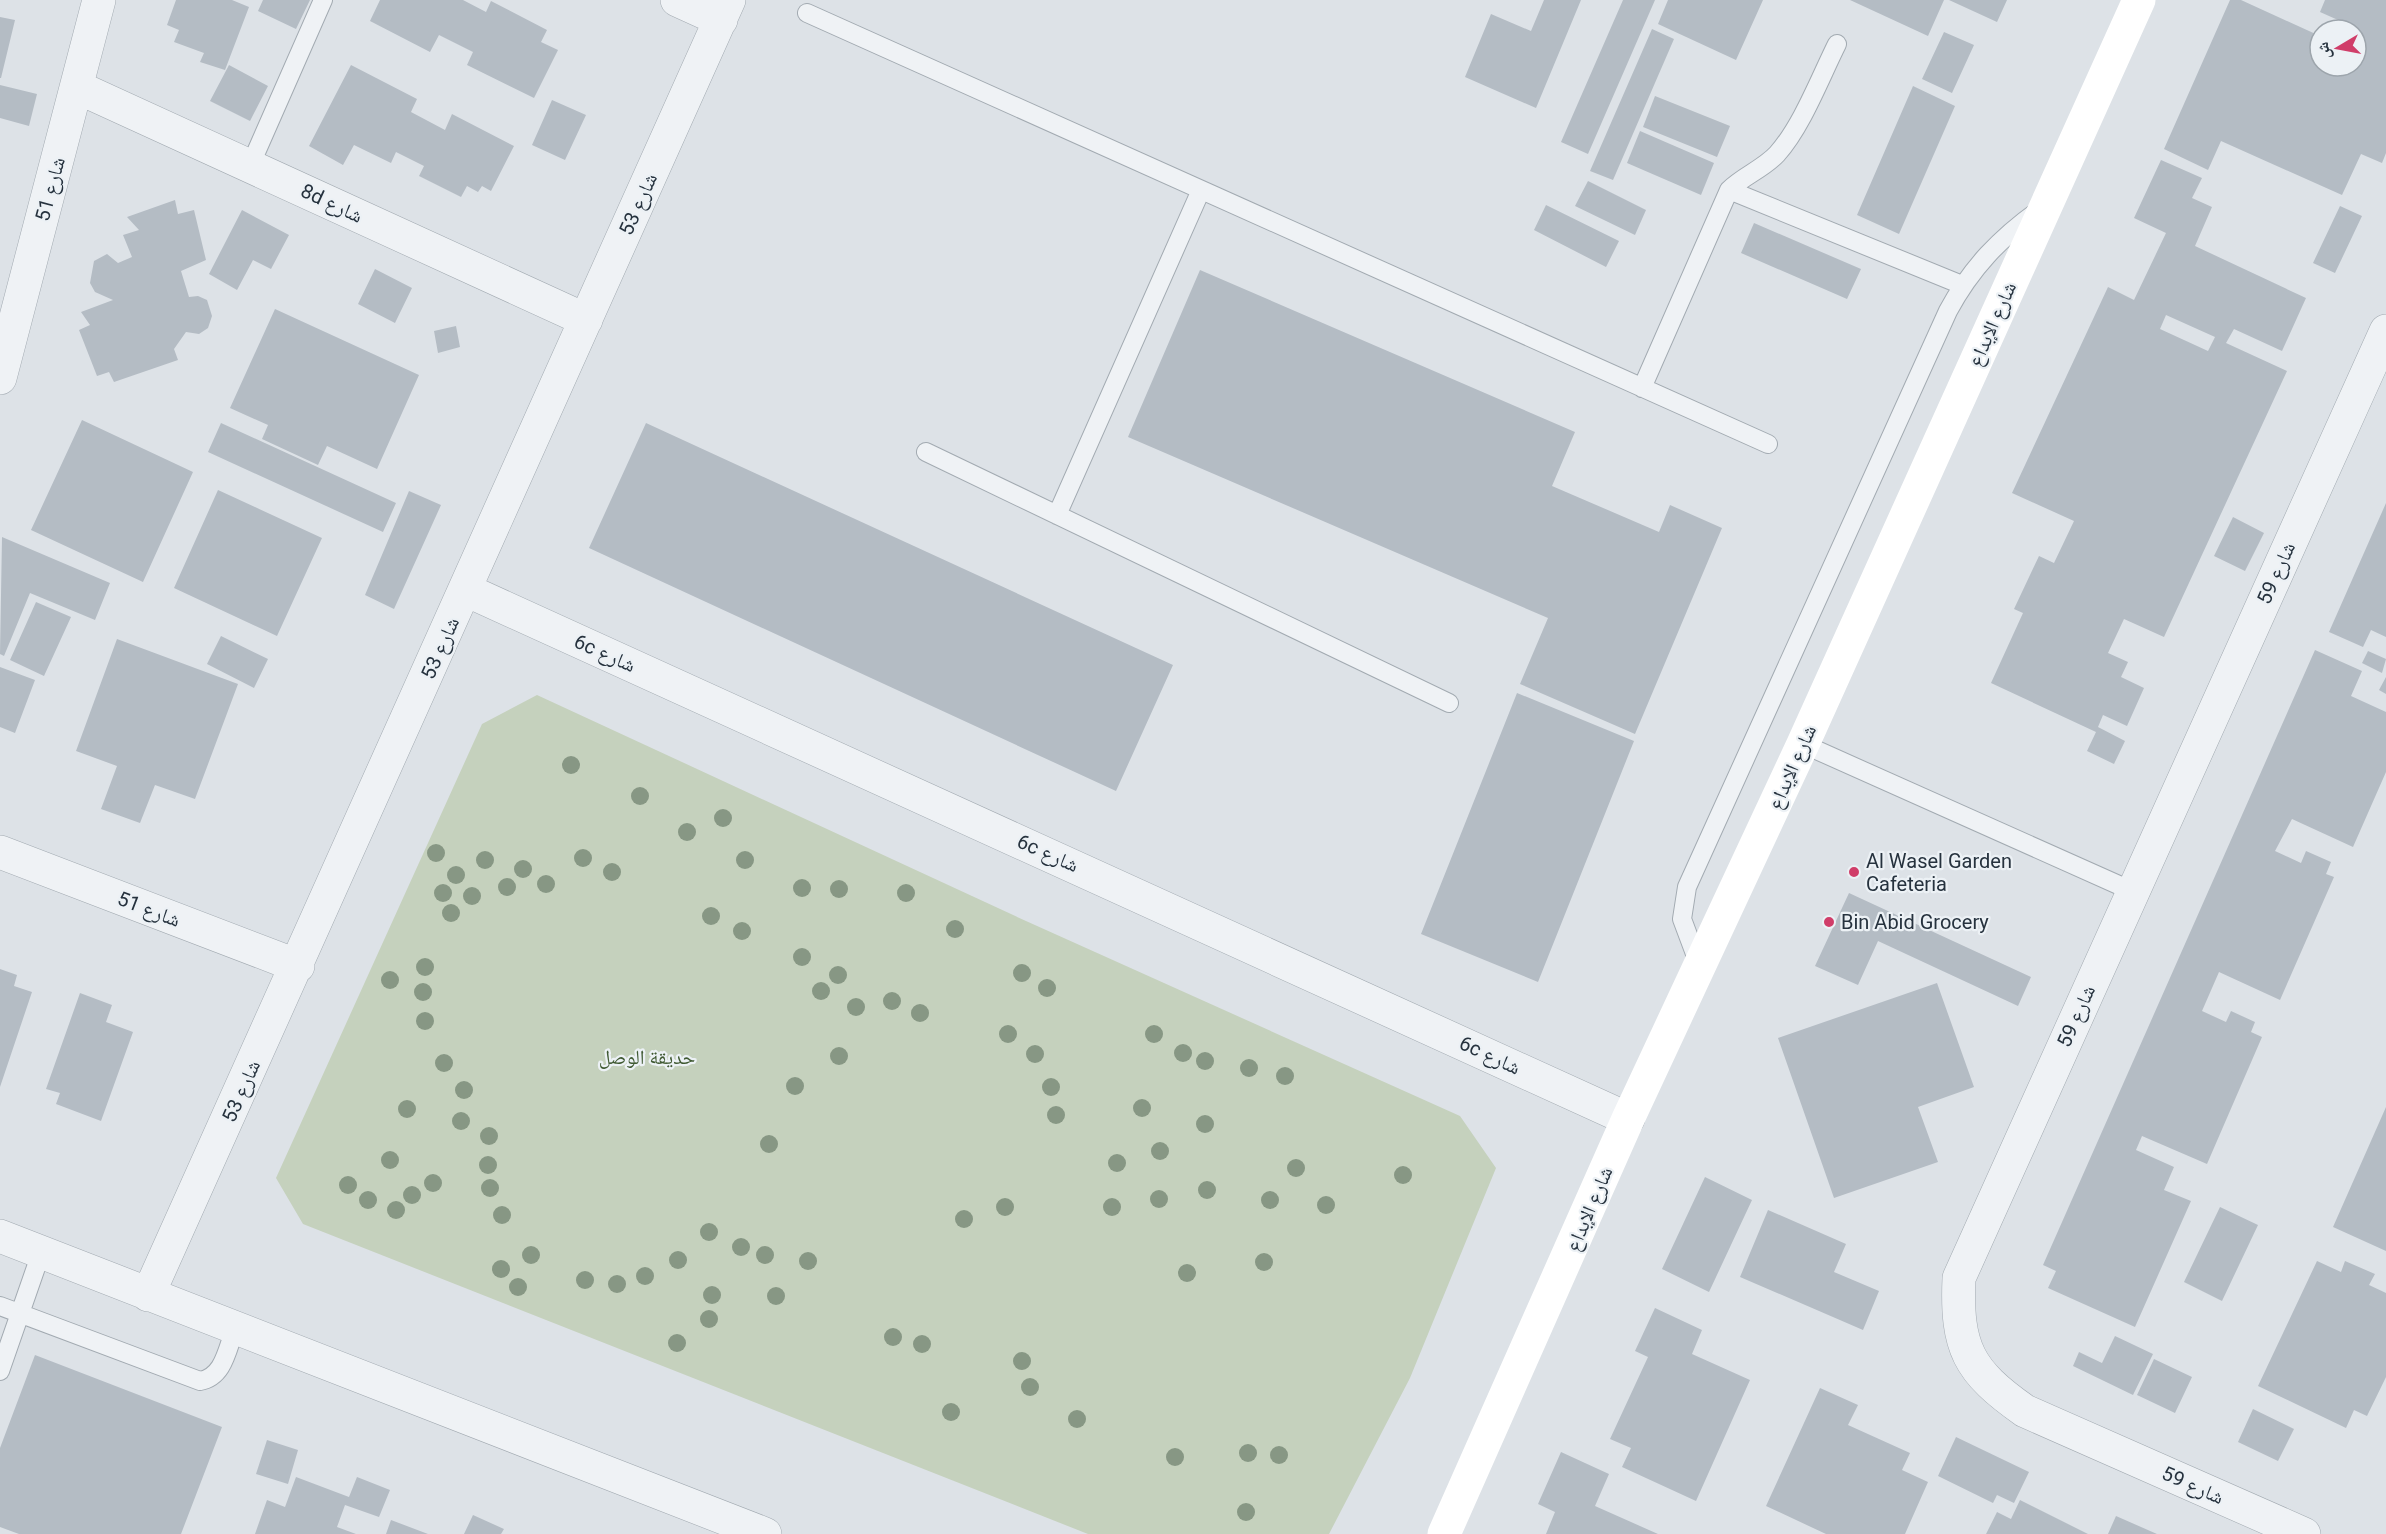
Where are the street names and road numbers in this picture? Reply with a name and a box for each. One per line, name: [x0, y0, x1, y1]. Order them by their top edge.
street label: شارع 51: [30, 154, 71, 224]
street label: شارع 53: [614, 169, 663, 239]
street label: 8d شارع: [297, 178, 367, 229]
street label: شارع الإبداع: [1963, 278, 2022, 370]
street label: شارع 59: [2252, 538, 2301, 608]
street label: شارع 53: [416, 613, 465, 683]
street label: 6c شارع: [570, 629, 639, 678]
street label: شارع الإبداع: [1763, 721, 1822, 813]
street label: 6c شارع: [1013, 829, 1082, 878]
street label: شارع 51: [114, 886, 184, 933]
street label: شارع 59: [2052, 981, 2101, 1051]
street label: 6c شارع: [1455, 1030, 1524, 1080]
street label: شارع 53: [217, 1056, 266, 1126]
street label: شارع الإبداع: [1560, 1163, 1619, 1255]
street label: شارع 59: [2158, 1461, 2228, 1510]

